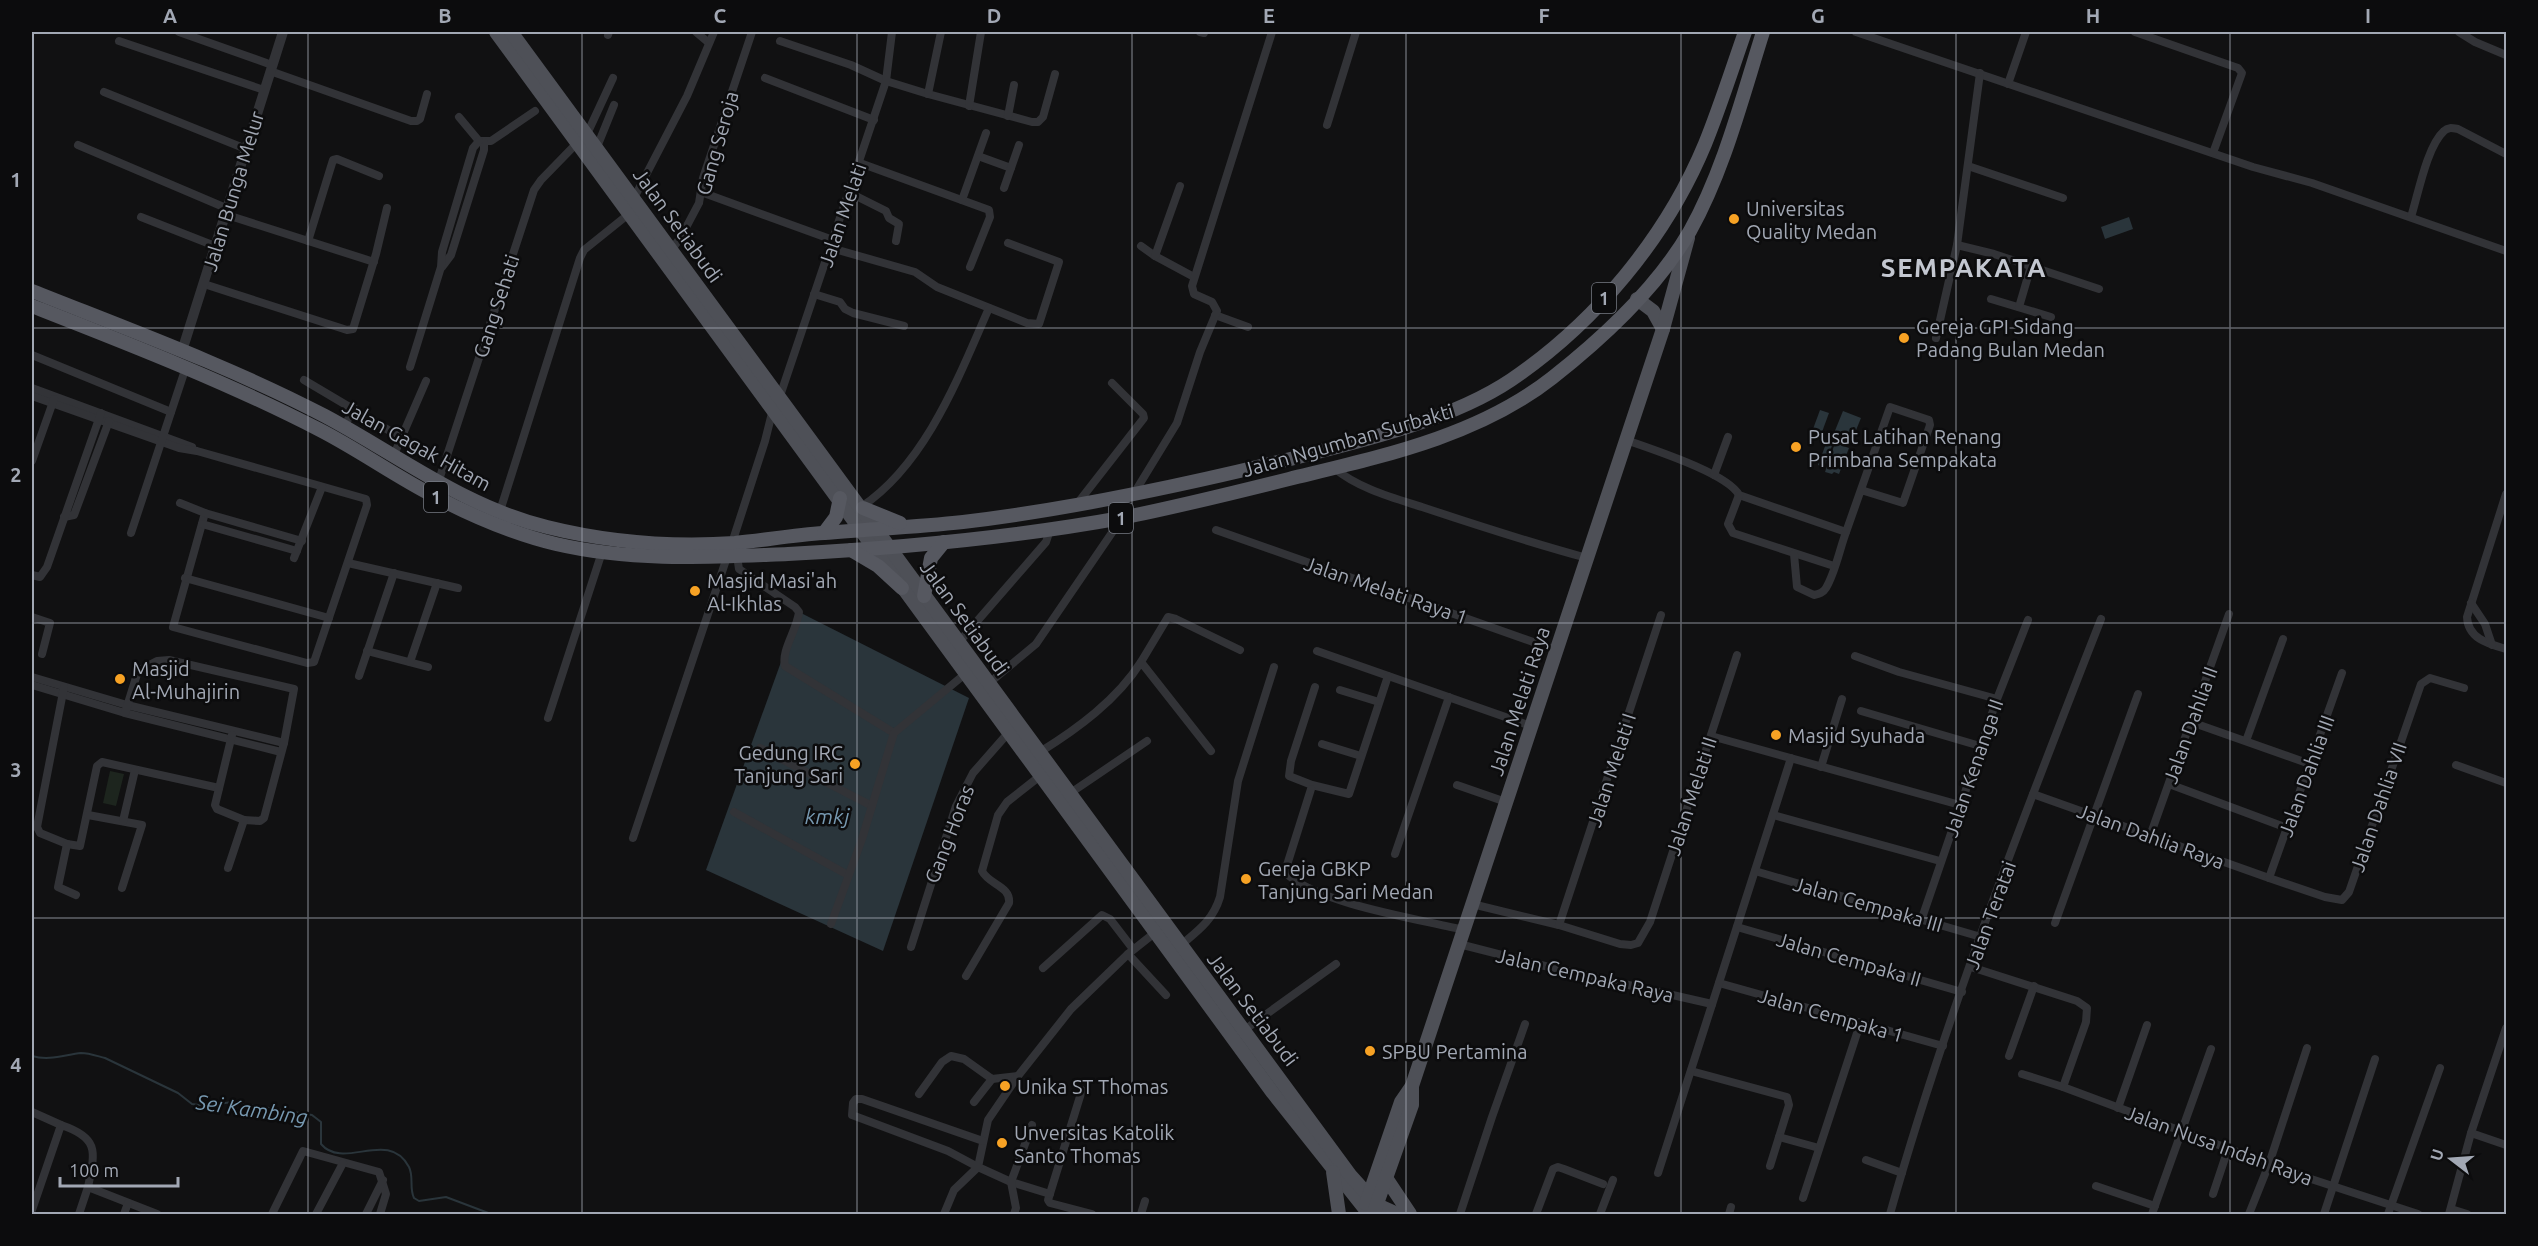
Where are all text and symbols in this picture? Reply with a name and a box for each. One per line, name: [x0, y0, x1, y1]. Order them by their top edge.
text: A: [163, 4, 177, 27]
text: B: [438, 4, 452, 27]
text: C: [714, 4, 727, 27]
text: D: [987, 4, 1001, 27]
text: E: [1263, 4, 1275, 27]
text: F: [1538, 4, 1550, 27]
text: G: [1811, 4, 1825, 27]
text: H: [2086, 4, 2100, 27]
text: I: [2365, 4, 2371, 27]
street label: Gang Seroja: [691, 88, 743, 198]
street label: Jalan Bunga Melur: [198, 108, 268, 274]
street label: Jalan Melati: [813, 160, 871, 270]
street label: Jalan Setiabudi: [629, 163, 727, 287]
text: 1: [10, 168, 22, 191]
place label: Universitas Quality Medan: [1746, 197, 1877, 243]
marker: Universitas Quality Medan: [1727, 212, 1741, 226]
street label: Gang Sehati: [469, 252, 523, 360]
district label: SEMPAKATA: [1881, 253, 2047, 282]
road number: 1: [1592, 283, 1616, 313]
place label: Gereja GPI Sidang Padang Bulan Medan: [1916, 315, 2105, 361]
marker: Gereja GPI Sidang Padang Bulan Medan: [1897, 331, 1911, 345]
street label: Jalan Gagak Hitam: [339, 395, 495, 495]
street label: Jalan Ngumban Surbakti: [1240, 399, 1456, 481]
place label: Pusat Latihan Renang Primbana Sempakata: [1808, 425, 2002, 471]
marker: Pusat Latihan Renang Primbana Sempakata: [1789, 440, 1803, 454]
text: 2: [10, 463, 22, 486]
road number: 1: [424, 482, 448, 512]
road number: 1: [1109, 503, 1133, 533]
street label: Jalan Melati Raya 1: [1301, 551, 1471, 629]
street label: Jalan Setiabudi: [916, 556, 1014, 680]
place label: Masjid Masi'ah Al-Ikhlas: [707, 569, 837, 615]
marker: Masjid Masi'ah Al-Ikhlas: [688, 584, 702, 598]
street label: Jalan Melati Raya: [1484, 623, 1554, 779]
place label: Masjid Al-Muhajirin: [132, 657, 240, 703]
street label: Jalan Dahlia II: [2158, 663, 2222, 787]
marker: Masjid Al-Muhajirin: [113, 672, 127, 686]
street label: Jalan Kenanga II: [1939, 696, 2007, 840]
street label: Jalan Melati I: [1582, 710, 1640, 830]
street label: Jalan Dahlia III: [2273, 712, 2339, 840]
place label: Masjid Syuhada: [1788, 724, 1925, 747]
marker: Masjid Syuhada: [1769, 728, 1783, 742]
street label: Jalan Melati II: [1661, 734, 1721, 858]
street label: Jalan Dahlia VII: [2345, 739, 2411, 875]
place label: Gedung IRC Tanjung Sari: [734, 741, 843, 787]
marker: Gedung IRC Tanjung Sari: [848, 757, 862, 771]
text: 3: [10, 758, 22, 781]
street label: Gang Horas: [920, 782, 978, 886]
street label: Jalan Dahlia Raya: [2074, 799, 2228, 873]
water label: kmkj: [805, 804, 850, 828]
place label: Gereja GBKP Tanjung Sari Medan: [1258, 857, 1433, 903]
street label: Jalan Teratai: [1960, 858, 2020, 972]
marker: Gereja GBKP Tanjung Sari Medan: [1239, 872, 1253, 886]
street label: Jalan Cempaka III: [1791, 872, 1945, 936]
street label: Jalan Cempaka II: [1774, 927, 1924, 991]
street label: Jalan Cempaka Raya: [1494, 943, 1676, 1007]
street label: Jalan Setiabudi: [1203, 948, 1303, 1070]
street label: Jalan Cempaka 1: [1756, 983, 1906, 1047]
place label: SPBU Pertamina: [1382, 1040, 1527, 1063]
marker: SPBU Pertamina: [1363, 1044, 1377, 1058]
text: 4: [10, 1053, 22, 1076]
place label: Unika ST Thomas: [1017, 1075, 1168, 1098]
marker: Unika ST Thomas: [998, 1079, 1012, 1093]
water label: Sei Kambing: [194, 1089, 309, 1129]
street label: Jalan Nusa Indah Raya: [2122, 1100, 2316, 1190]
place label: Unversitas Katolik Santo Thomas: [1014, 1121, 1174, 1167]
north arrow: [2421, 1129, 2481, 1189]
marker: Unversitas Katolik Santo Thomas: [995, 1136, 1009, 1150]
text: U: [2426, 1147, 2447, 1163]
scale bar: [60, 1150, 178, 1188]
text: 100 m: [69, 1160, 119, 1180]

